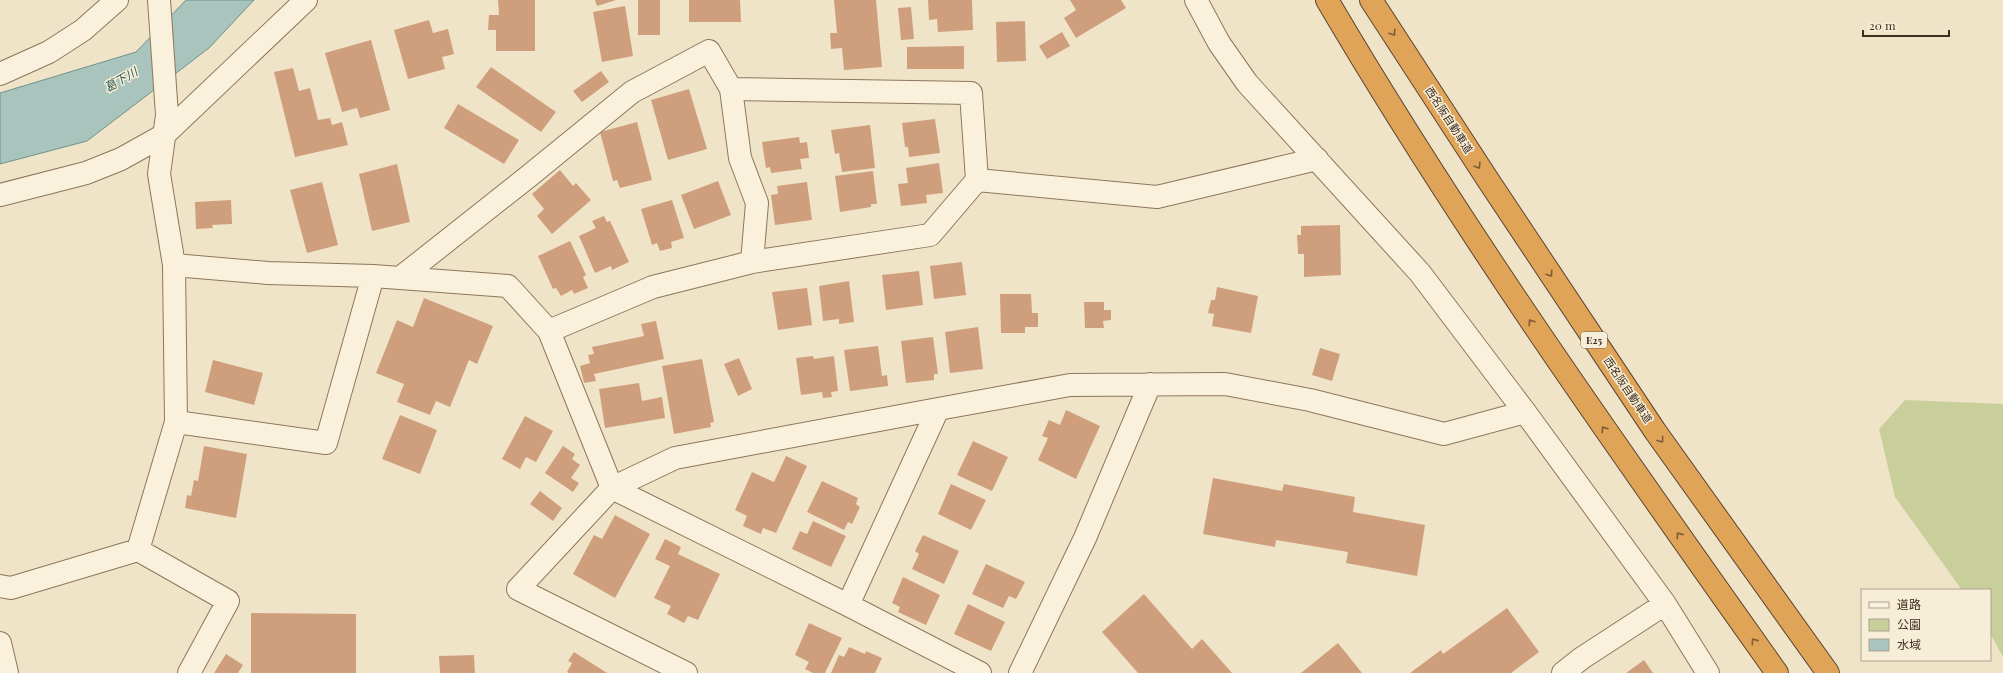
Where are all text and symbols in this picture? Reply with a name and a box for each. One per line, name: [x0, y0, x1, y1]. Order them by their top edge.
scale bar: [1863, 12, 1949, 38]
text: 20 m: [1869, 17, 1896, 33]
one-way arrow: [1388, 29, 1395, 36]
water label: 葛下川: [101, 62, 142, 95]
street label: 西名阪自動車道: [1422, 83, 1477, 156]
one-way arrow: [1473, 162, 1481, 169]
one-way arrow: [1545, 270, 1553, 277]
one-way arrow: [1529, 319, 1536, 326]
road number: E25: [1581, 332, 1607, 348]
street label: 西名阪自動車道: [1601, 354, 1656, 426]
one-way arrow: [1601, 426, 1609, 433]
one-way arrow: [1657, 436, 1664, 443]
one-way arrow: [1676, 532, 1684, 539]
legend: [1861, 589, 1991, 661]
text: 道路: [1897, 596, 1921, 612]
text: 公園: [1897, 616, 1921, 632]
text: 水域: [1897, 636, 1921, 652]
one-way arrow: [1751, 638, 1759, 645]

